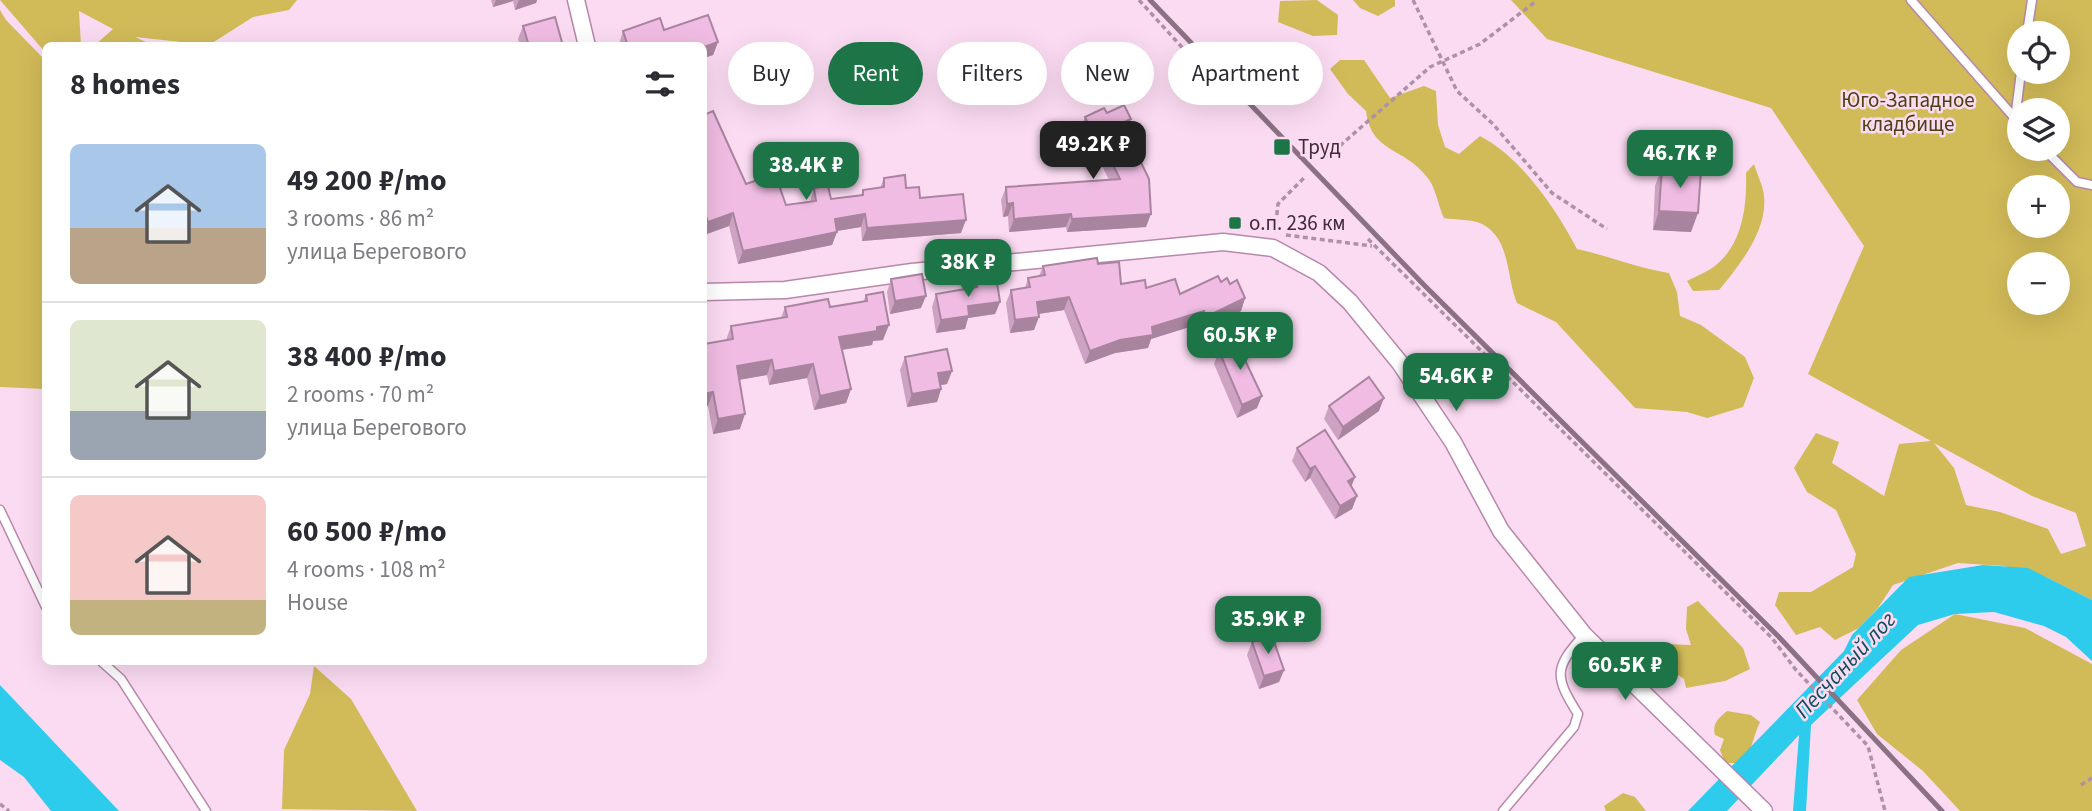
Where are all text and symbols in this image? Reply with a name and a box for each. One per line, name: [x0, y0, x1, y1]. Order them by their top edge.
map controls: [2007, 21, 2070, 315]
button: locate: [2007, 21, 2070, 84]
chip: Buy: [728, 42, 814, 105]
chip: Rent: [828, 42, 923, 105]
chip: Filters: [937, 42, 1047, 105]
chip: New: [1061, 42, 1154, 105]
chip: Apartment: [1168, 42, 1323, 105]
text: 8 homes: [70, 63, 180, 106]
icon: filters: [641, 65, 679, 103]
park label: Юго-Западное кладбище: [1841, 85, 1975, 139]
button: layers: [2007, 98, 2070, 161]
pin: 49.2K ₽: [1028, 122, 1158, 181]
text: 49.2K ₽: [1056, 127, 1130, 160]
pin: 46.7K ₽: [1615, 130, 1745, 190]
place label: Труд: [1298, 132, 1341, 162]
text: 46.7K ₽: [1643, 136, 1717, 169]
marker: Труд: [1272, 137, 1292, 157]
pin: 38.4K ₽: [741, 142, 871, 202]
text: 38.4K ₽: [769, 148, 843, 181]
text: 49 200 ₽/mo: [287, 159, 447, 202]
icon: home: [126, 172, 210, 256]
button: +: [2007, 175, 2070, 238]
text: 3 rooms · 86 m²: [287, 202, 434, 235]
place label: о.п. 236 км: [1249, 208, 1346, 238]
marker: о.п. 236 км: [1227, 215, 1243, 231]
text: улица Берегового: [287, 235, 467, 268]
pin: 38K ₽: [919, 240, 1017, 299]
text: 38K ₽: [940, 245, 996, 278]
button: −: [2007, 252, 2070, 315]
pin: 60.5K ₽: [1175, 312, 1305, 372]
text: 60.5K ₽: [1203, 318, 1277, 351]
text: 38 400 ₽/mo: [287, 335, 447, 378]
icon: home: [126, 348, 210, 432]
pin: 54.6K ₽: [1391, 354, 1521, 413]
text: 54.6K ₽: [1419, 359, 1493, 392]
text: 2 rooms · 70 m²: [287, 378, 434, 411]
text: улица Берегового: [287, 411, 467, 444]
text: 60 500 ₽/mo: [287, 510, 447, 553]
icon: home: [126, 523, 210, 607]
text: 4 rooms · 108 m²: [287, 553, 446, 586]
text: House: [287, 586, 348, 619]
pin: 35.9K ₽: [1203, 596, 1333, 656]
text: 35.9K ₽: [1231, 602, 1305, 635]
water label: Песчаный лог: [1787, 604, 1903, 726]
pin: 60.5K ₽: [1560, 642, 1690, 702]
text: 60.5K ₽: [1588, 648, 1662, 681]

